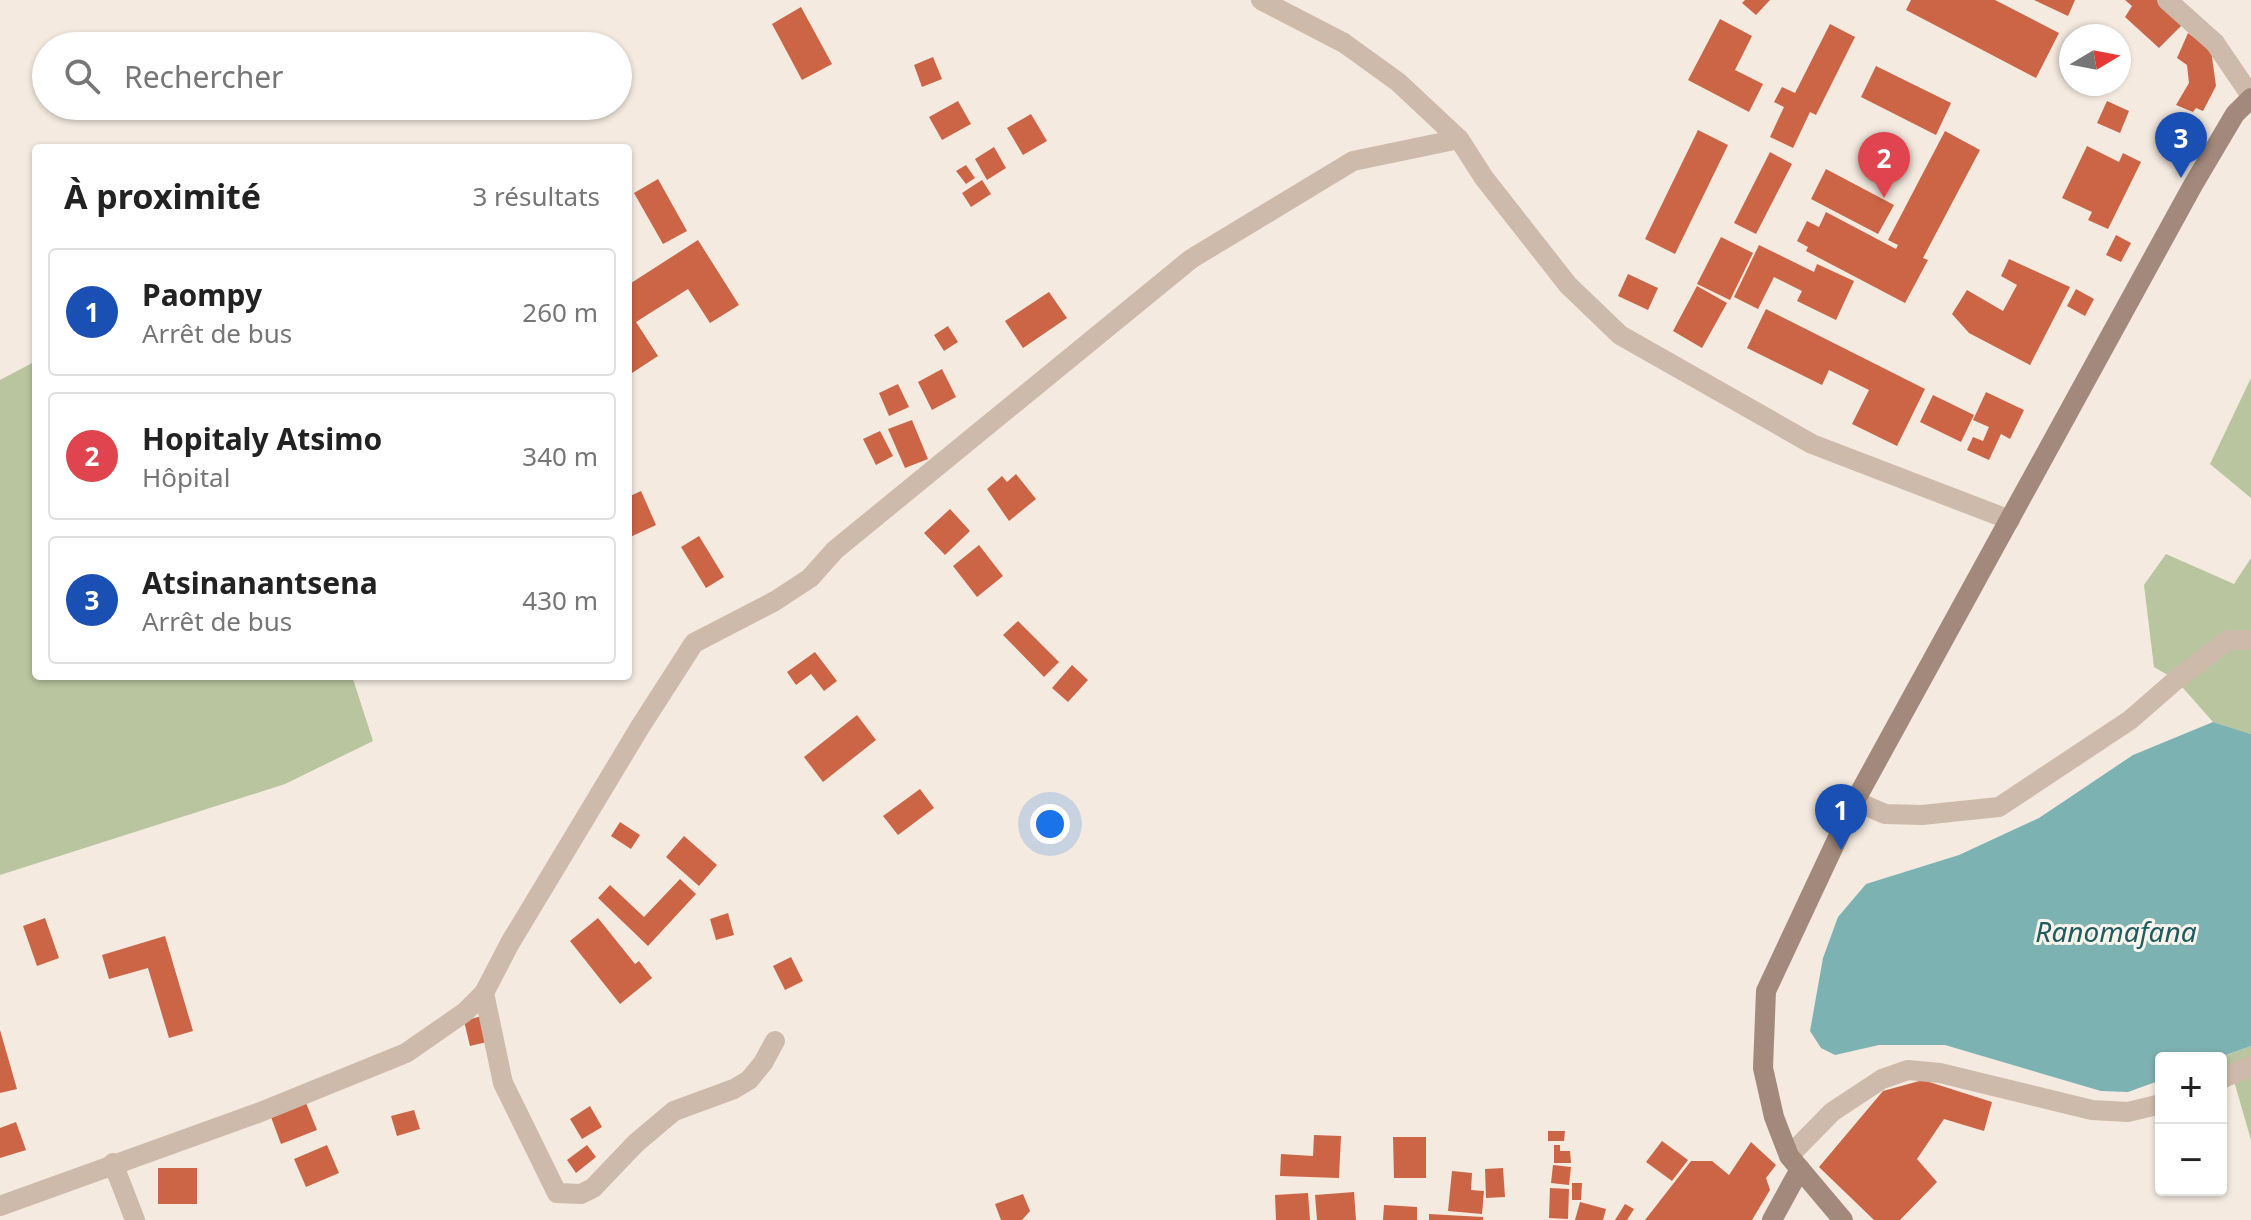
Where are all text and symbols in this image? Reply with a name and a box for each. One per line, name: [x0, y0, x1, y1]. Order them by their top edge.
north arrow: [2059, 24, 2131, 96]
search box: [32, 32, 632, 120]
icon: search: [60, 54, 104, 98]
text: Rechercher: [124, 56, 283, 97]
pin: 3: [2155, 112, 2207, 178]
pin: 2: [1858, 132, 1910, 198]
text: À proximité: [64, 173, 261, 219]
text: 3 résultats: [472, 178, 600, 214]
text: Paompy: [142, 274, 262, 315]
text: 1: [85, 294, 99, 330]
text: 260 m: [522, 294, 598, 330]
text: Arrêt de bus: [142, 315, 292, 351]
text: Hopitaly Atsimo: [142, 418, 382, 459]
text: 2: [85, 438, 99, 474]
text: 340 m: [522, 438, 598, 474]
text: Hôpital: [142, 459, 230, 495]
text: Atsinanantsena: [142, 562, 378, 603]
text: 3: [85, 582, 99, 618]
text: 430 m: [522, 582, 598, 618]
text: Arrêt de bus: [142, 603, 292, 639]
pin: 1: [1815, 784, 1867, 850]
your location: [1030, 804, 1070, 844]
water label: Ranomafana: [2035, 912, 2197, 950]
map controls: [2155, 1052, 2227, 1196]
button: +: [2155, 1052, 2227, 1124]
button: −: [2155, 1124, 2227, 1196]

